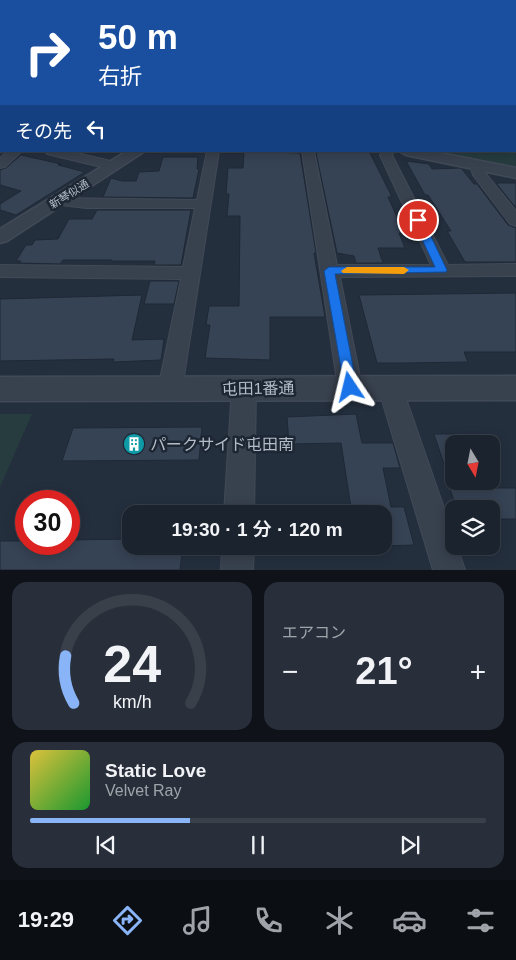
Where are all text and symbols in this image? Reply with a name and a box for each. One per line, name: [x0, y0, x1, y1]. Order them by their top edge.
text: 50 m: [98, 17, 178, 56]
icon: right: [15, 20, 80, 85]
text: 右折: [98, 64, 142, 89]
icon: left: [82, 115, 110, 143]
text: その先: [15, 121, 72, 142]
street label: 新琴似通: [47, 177, 91, 211]
pin: [397, 199, 439, 241]
icon: arrive: [404, 206, 432, 234]
position arrow: [323, 360, 375, 412]
street label: 屯田1番通: [221, 379, 295, 398]
building icon: パークサイド屯田南: [122, 432, 146, 456]
north arrow: [445, 435, 500, 490]
map controls: [445, 435, 500, 555]
place label: パークサイド屯田南: [150, 436, 294, 453]
speed limit sign: 30: [15, 490, 80, 555]
button: layers: [445, 500, 500, 555]
text: 19:30 · 1 分 · 120 m: [171, 519, 343, 540]
text: エアコン: [282, 624, 346, 641]
text: 24: [103, 635, 161, 693]
text: 21°: [355, 650, 413, 692]
text: −: [282, 656, 298, 687]
text: +: [470, 656, 486, 687]
text: km/h: [113, 692, 151, 712]
text: Static Love: [105, 760, 206, 781]
text: Velvet Ray: [105, 782, 181, 799]
icon: previous: [92, 831, 120, 859]
icon: pause: [244, 831, 272, 859]
icon: next: [396, 831, 424, 859]
icon: directions: [110, 903, 145, 938]
icon: music: [180, 903, 215, 938]
icon: phone: [251, 903, 286, 938]
icon: climate: [322, 903, 357, 938]
icon: car: [392, 903, 427, 938]
icon: filters: [463, 903, 498, 938]
text: 19:29: [18, 907, 74, 932]

